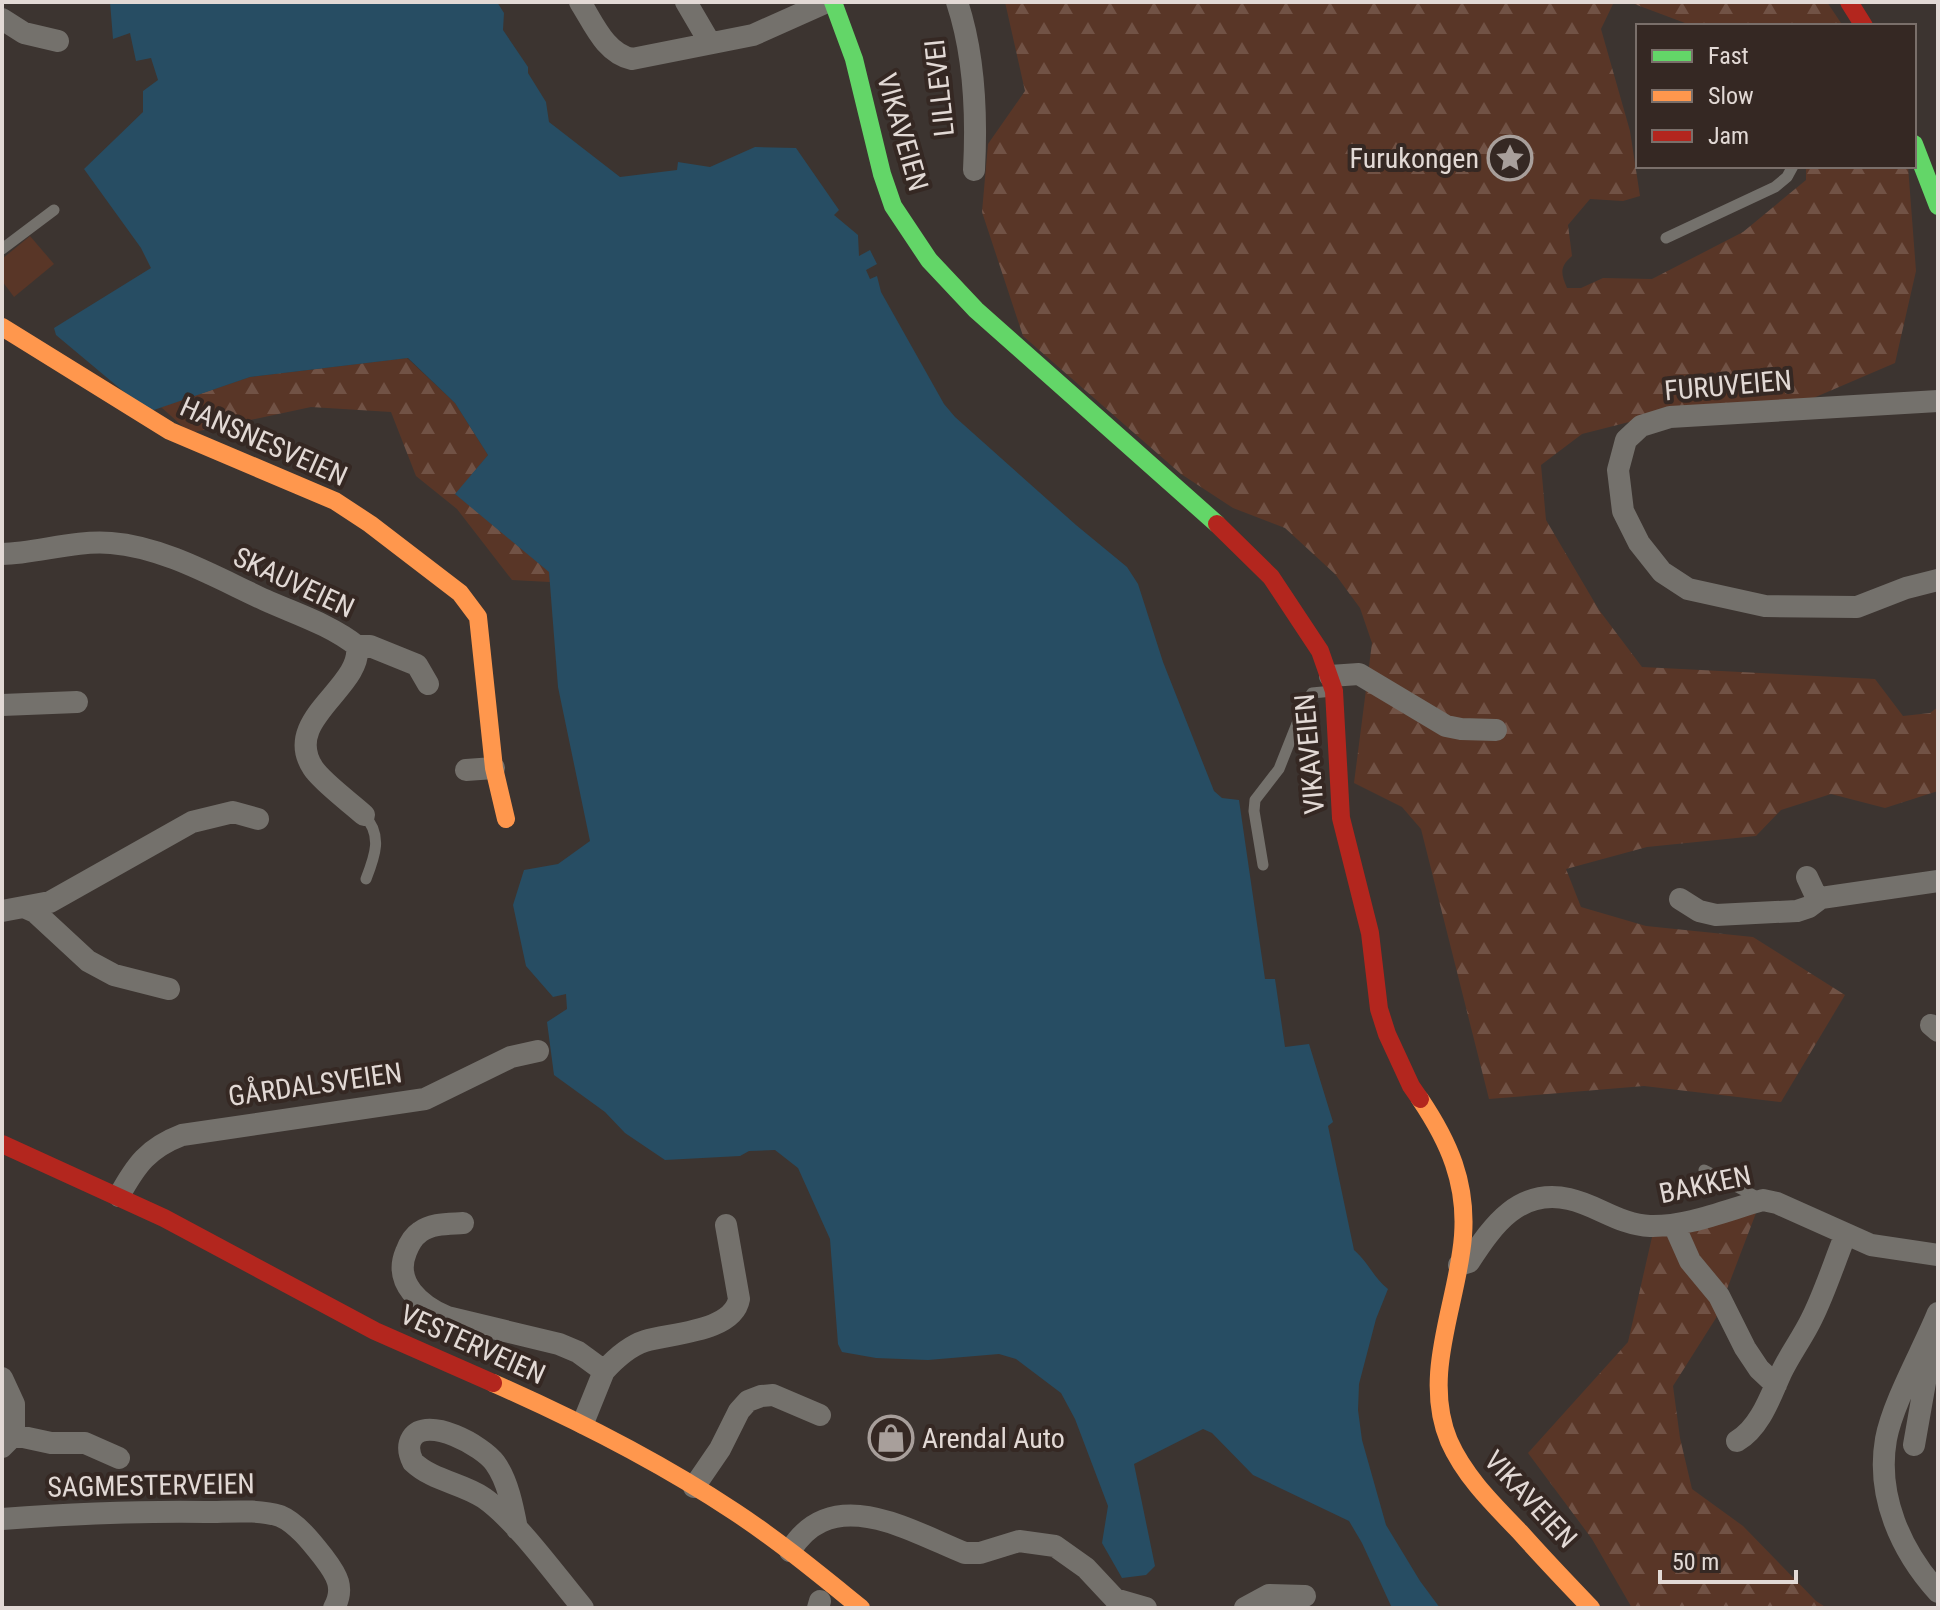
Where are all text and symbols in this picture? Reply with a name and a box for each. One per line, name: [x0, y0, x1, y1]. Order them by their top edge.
legend: [1636, 24, 1916, 168]
street label: LILLEVEI: [918, 38, 961, 138]
text: Fast: [1708, 42, 1749, 70]
street label: VIKAVEIEN: [870, 70, 935, 195]
text: Slow: [1708, 82, 1754, 110]
text: Jam: [1708, 122, 1749, 150]
place icon: Furukongen: [1486, 134, 1534, 182]
place label: Furukongen: [1350, 142, 1479, 175]
street label: FURUVEIEN: [1663, 363, 1793, 407]
street label: HANSNESVEIEN: [175, 390, 352, 493]
street label: SKAUVEIEN: [228, 540, 359, 625]
street label: VIKAVEIEN: [1288, 692, 1331, 816]
street label: GÅRDALSVEIEN: [226, 1055, 404, 1113]
street label: BAKKEN: [1656, 1159, 1754, 1210]
street label: VESTERVEIEN: [395, 1298, 550, 1391]
shop icon: Arendal Auto: [867, 1414, 915, 1462]
place label: Arendal Auto: [922, 1422, 1065, 1455]
street label: VIKAVEIEN: [1477, 1444, 1584, 1555]
street label: SAGMESTERVEIEN: [47, 1467, 255, 1504]
scale bar: [1660, 1534, 1796, 1584]
text: 50 m: [1672, 1548, 1719, 1576]

